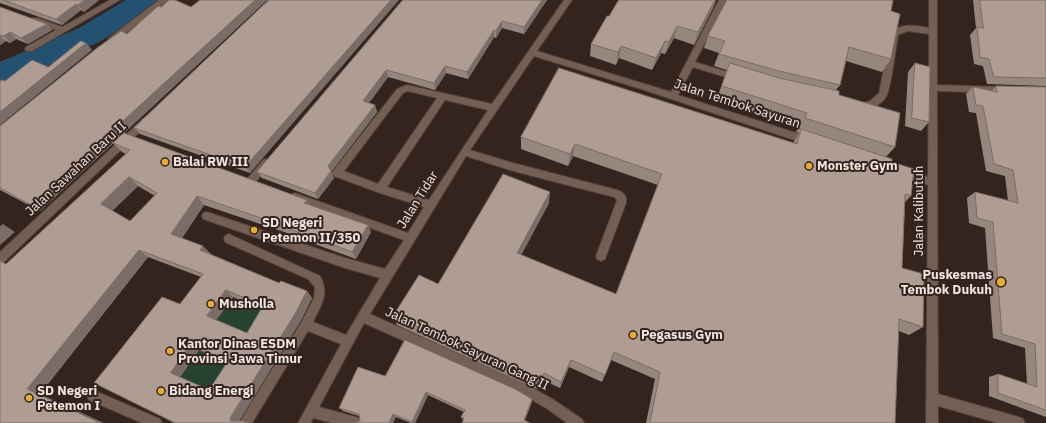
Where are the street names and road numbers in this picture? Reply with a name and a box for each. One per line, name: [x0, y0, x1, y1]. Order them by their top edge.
street label: Jalan Tembok Sayuran: [672, 76, 802, 132]
street label: Jalan Sawahan Baru II: [23, 118, 129, 220]
street label: Jalan Kalibutuh: [911, 166, 927, 256]
street label: Jalan Tidar: [394, 169, 442, 231]
street label: Jalan Tembok Sayuran Gang II: [383, 304, 551, 394]

